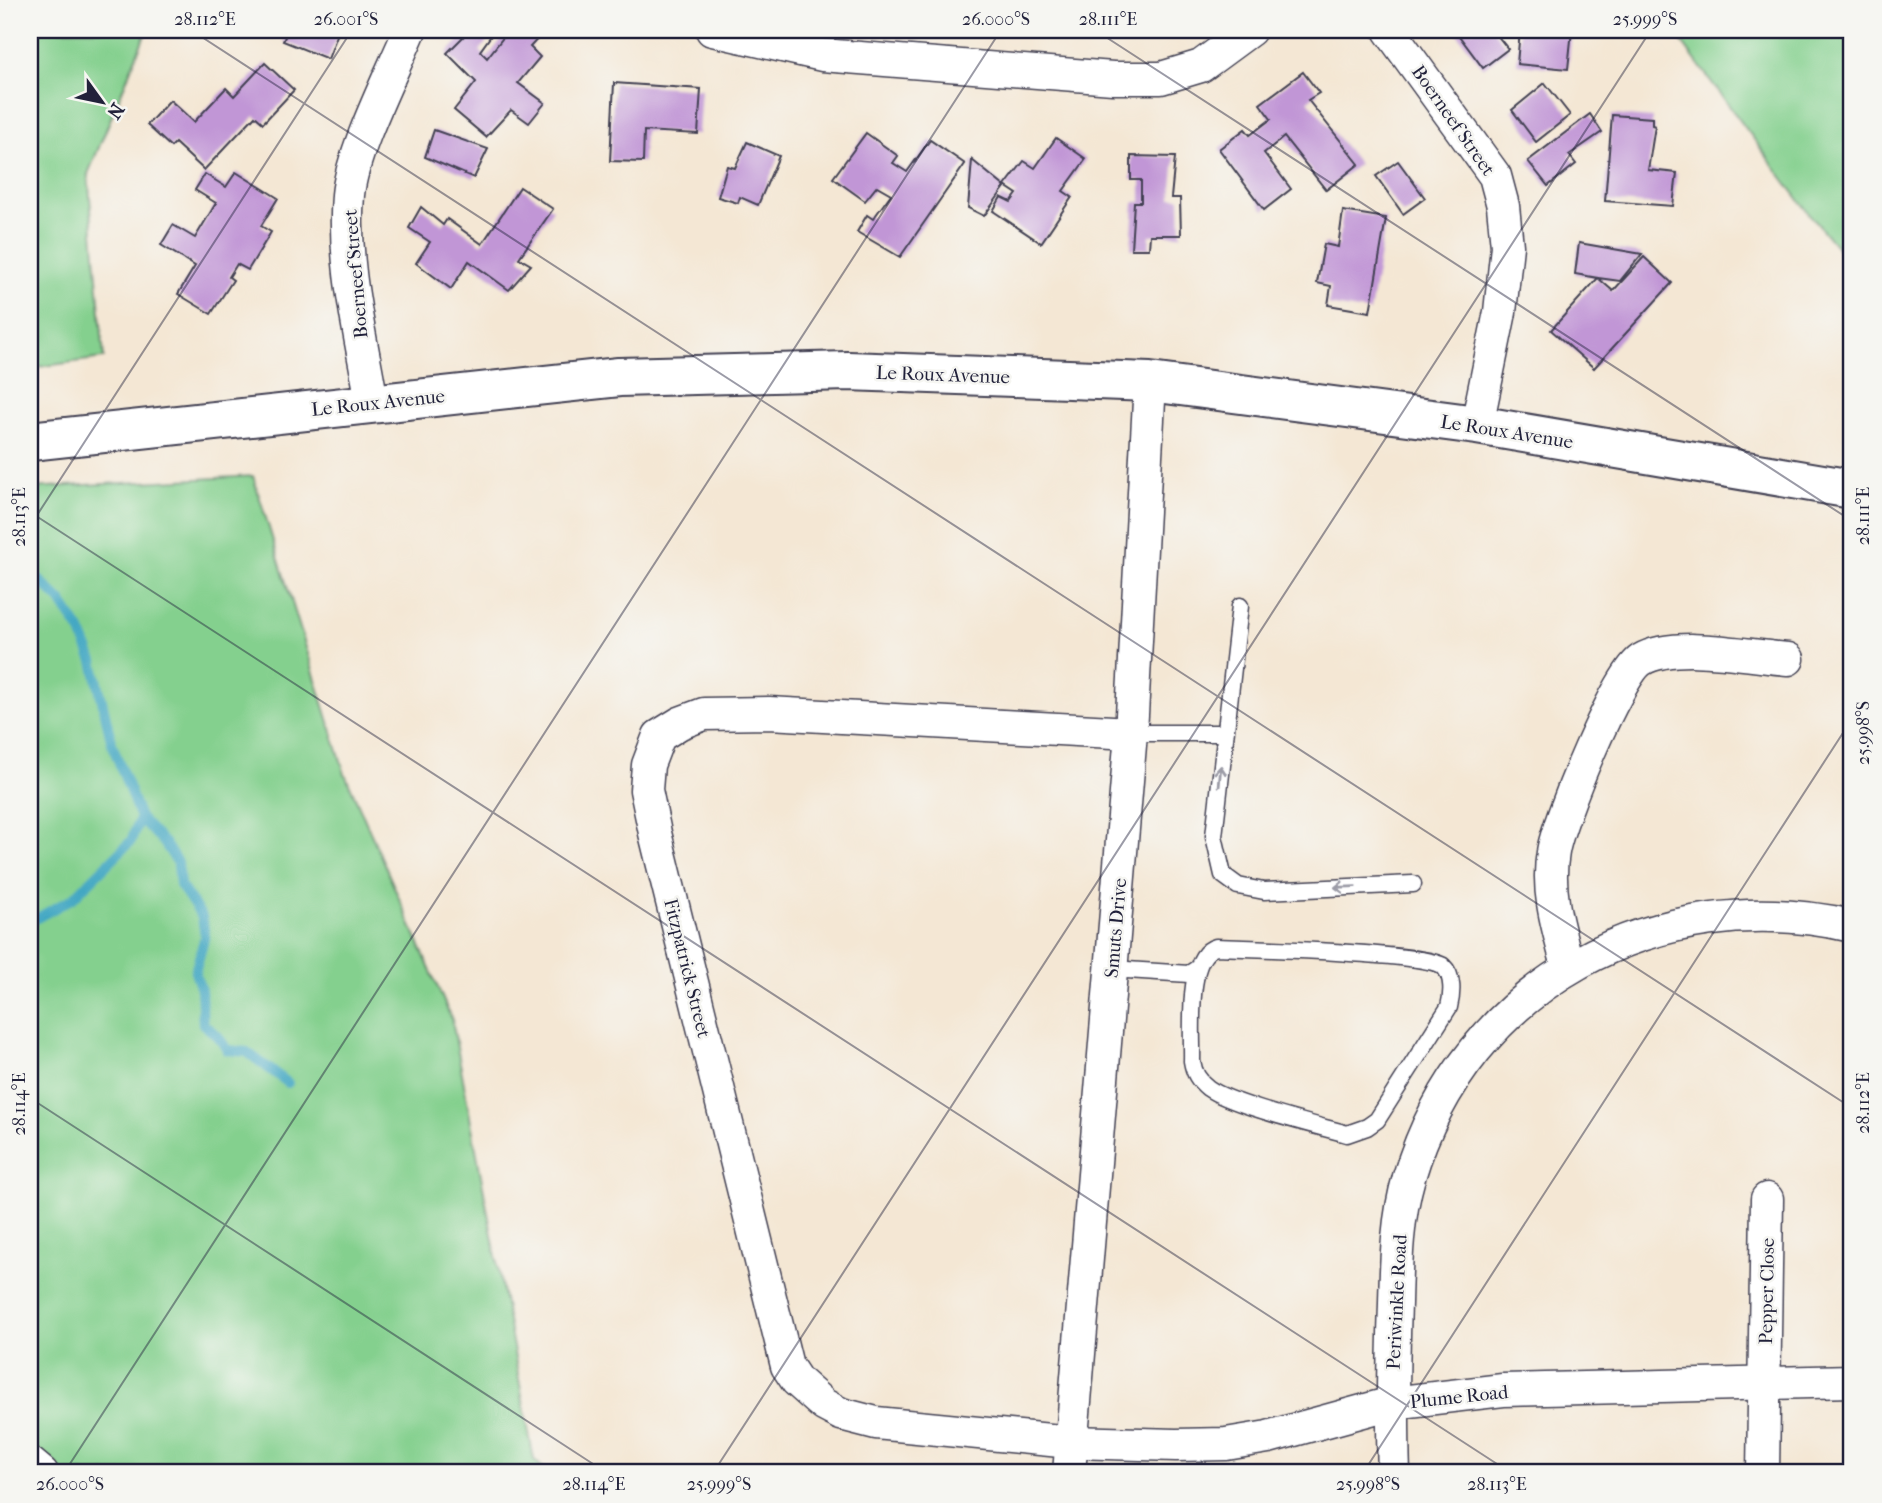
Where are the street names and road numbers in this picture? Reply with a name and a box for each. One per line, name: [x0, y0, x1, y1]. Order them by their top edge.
street label: Boerneef Street: [1407, 61, 1500, 180]
street label: Boerneef Street: [339, 208, 373, 339]
street label: Le Roux Avenue: [876, 362, 1010, 388]
street label: Le Roux Avenue: [310, 385, 446, 421]
street label: Le Roux Avenue: [1439, 411, 1575, 453]
street label: Smuts Drive: [1101, 877, 1131, 979]
street label: Fitzpatrick Street: [659, 896, 715, 1040]
street label: Periwinkle Road: [1382, 1233, 1412, 1370]
street label: Pepper Close: [1755, 1238, 1779, 1344]
street label: Plume Road: [1409, 1381, 1510, 1413]

